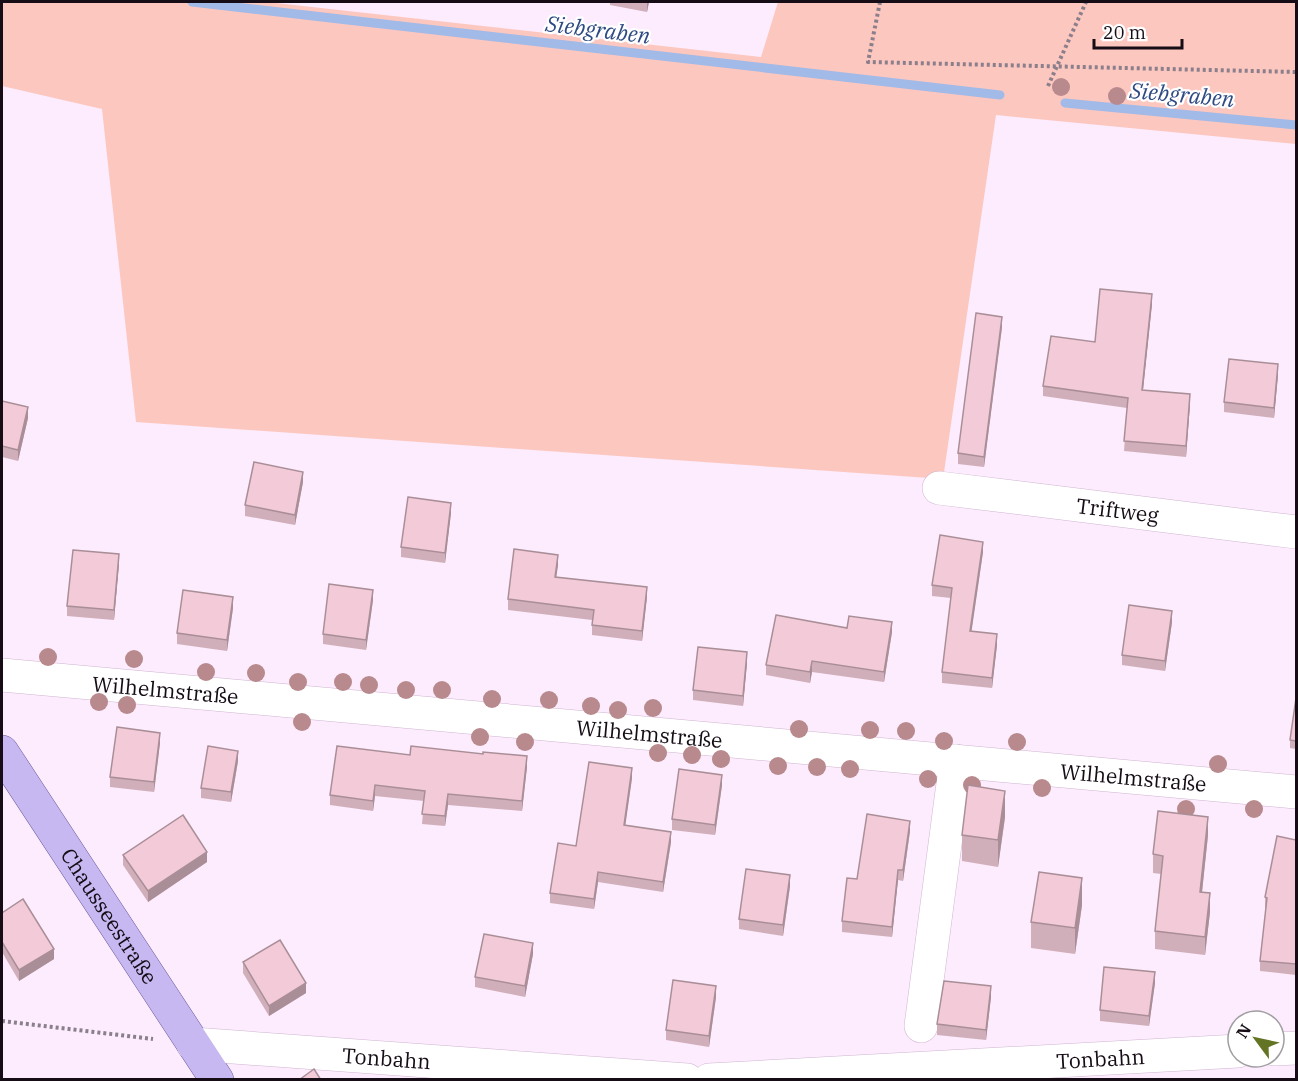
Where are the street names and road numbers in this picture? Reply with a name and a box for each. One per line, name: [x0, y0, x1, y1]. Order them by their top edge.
street label: Triftweg: [1075, 491, 1161, 529]
street label: Wilhelmstraße: [91, 669, 240, 710]
street label: Wilhelmstraße: [575, 713, 724, 754]
street label: Wilhelmstraße: [1059, 757, 1208, 798]
street label: Chausseestraße: [55, 843, 164, 989]
street label: Tonbahn: [341, 1041, 432, 1075]
street label: Tonbahn: [1055, 1042, 1146, 1075]

